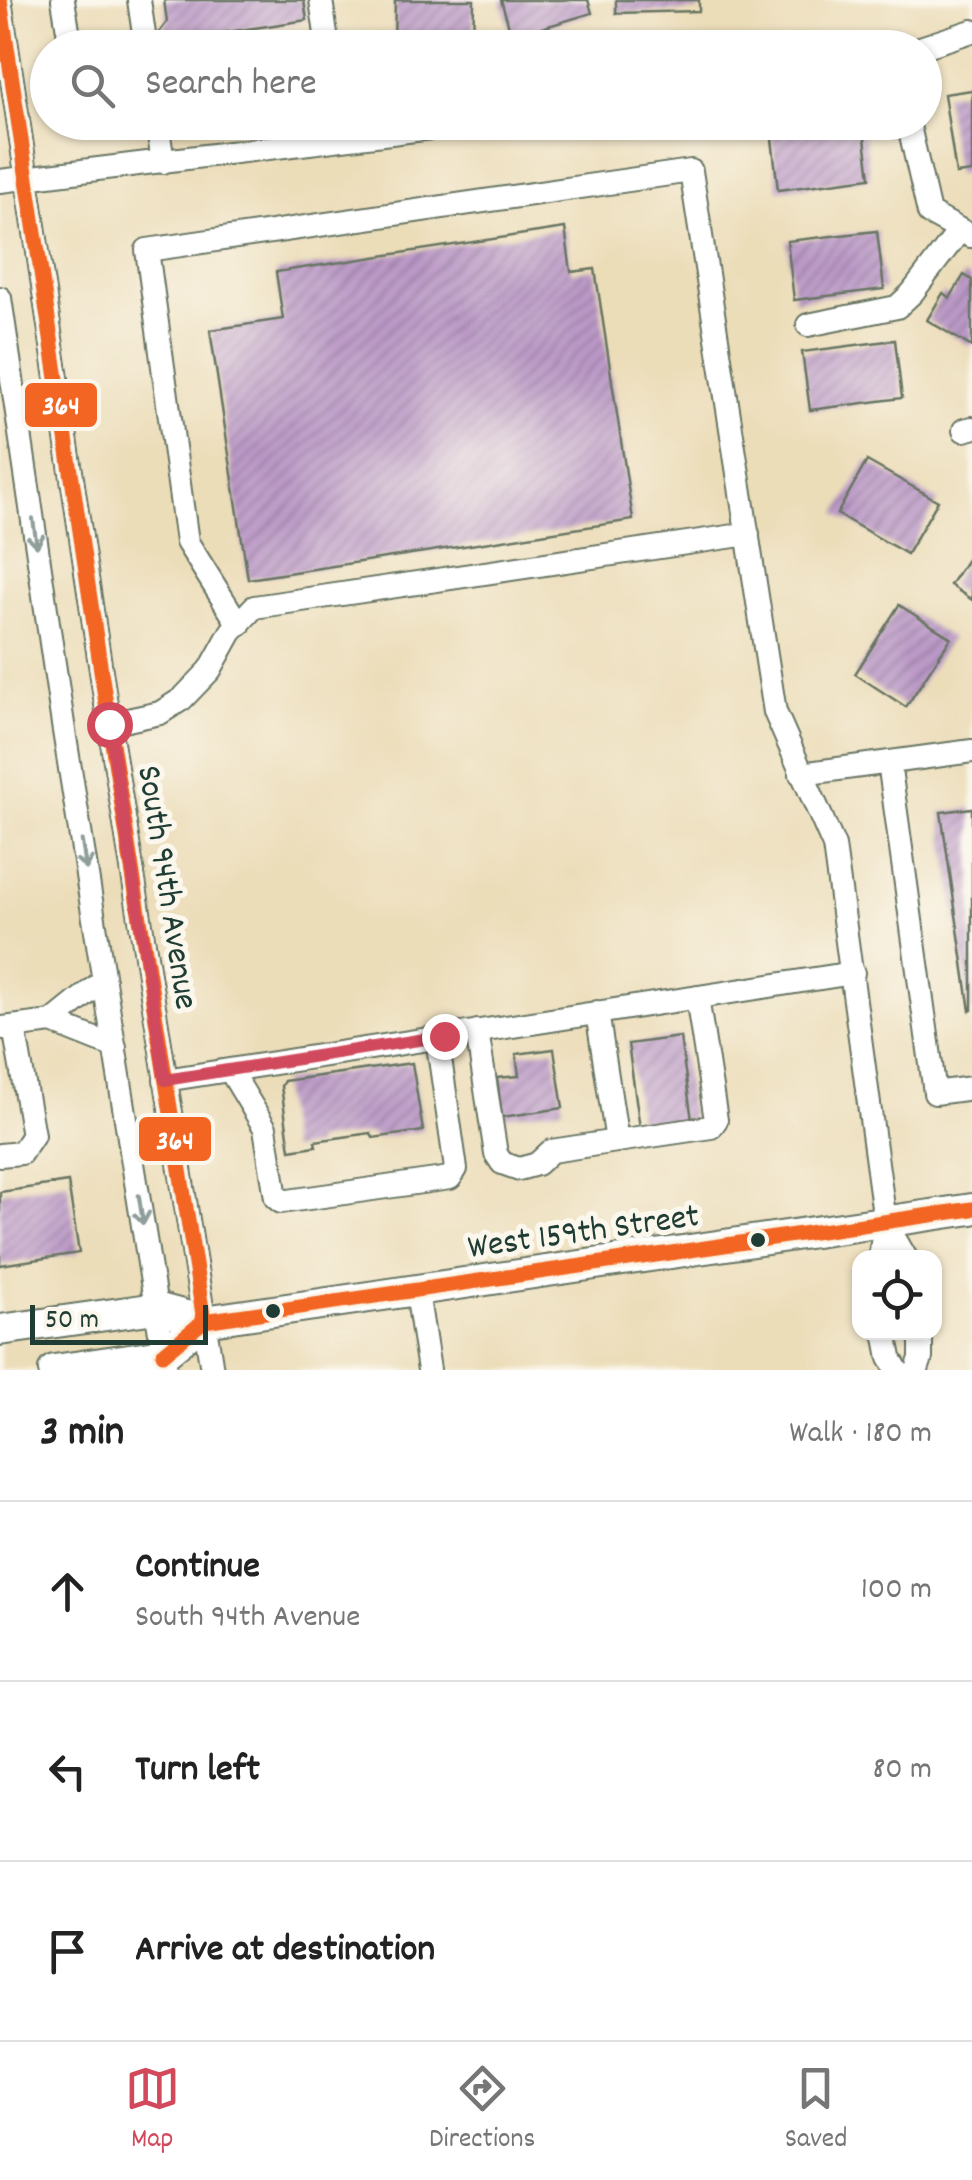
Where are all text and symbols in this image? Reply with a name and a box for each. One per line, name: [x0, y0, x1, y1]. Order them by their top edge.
search box: [30, 30, 942, 140]
icon: search: [65, 58, 120, 113]
text: Search here: [145, 58, 317, 113]
line badge: 364: [23, 381, 99, 429]
text: 364: [42, 389, 80, 429]
one-way arrow: [26, 517, 44, 549]
route start: [87, 702, 133, 748]
street label: South 94th Avenue: [121, 762, 209, 1013]
one-way arrow: [75, 838, 94, 870]
route end: [422, 1014, 468, 1060]
line badge: 364: [137, 1115, 213, 1163]
text: 364: [156, 1124, 194, 1164]
one-way arrow: [132, 1193, 150, 1226]
street label: West 159th Street: [465, 1193, 703, 1275]
unlabelled marker: [748, 1230, 768, 1250]
map controls: [852, 1250, 942, 1340]
button: locate: [852, 1250, 942, 1340]
scale bar: [30, 1300, 208, 1344]
unlabelled marker: [263, 1301, 283, 1321]
text: 50 m: [45, 1302, 99, 1342]
text: 3 min: [40, 1405, 124, 1465]
text: Walk · 180 m: [789, 1412, 932, 1458]
text: Continue: [135, 1541, 260, 1596]
icon: ahead: [40, 1564, 95, 1619]
text: 100 m: [861, 1568, 932, 1614]
text: South 94th Avenue: [135, 1596, 360, 1642]
icon: left: [40, 1744, 95, 1799]
text: Turn left: [135, 1744, 260, 1799]
text: 80 m: [872, 1748, 932, 1794]
icon: arrive: [40, 1924, 95, 1979]
text: Arrive at destination: [135, 1924, 435, 1979]
tab: Map: [125, 2061, 180, 2161]
tab: Directions: [429, 2061, 535, 2161]
tab: Saved: [785, 2061, 847, 2161]

